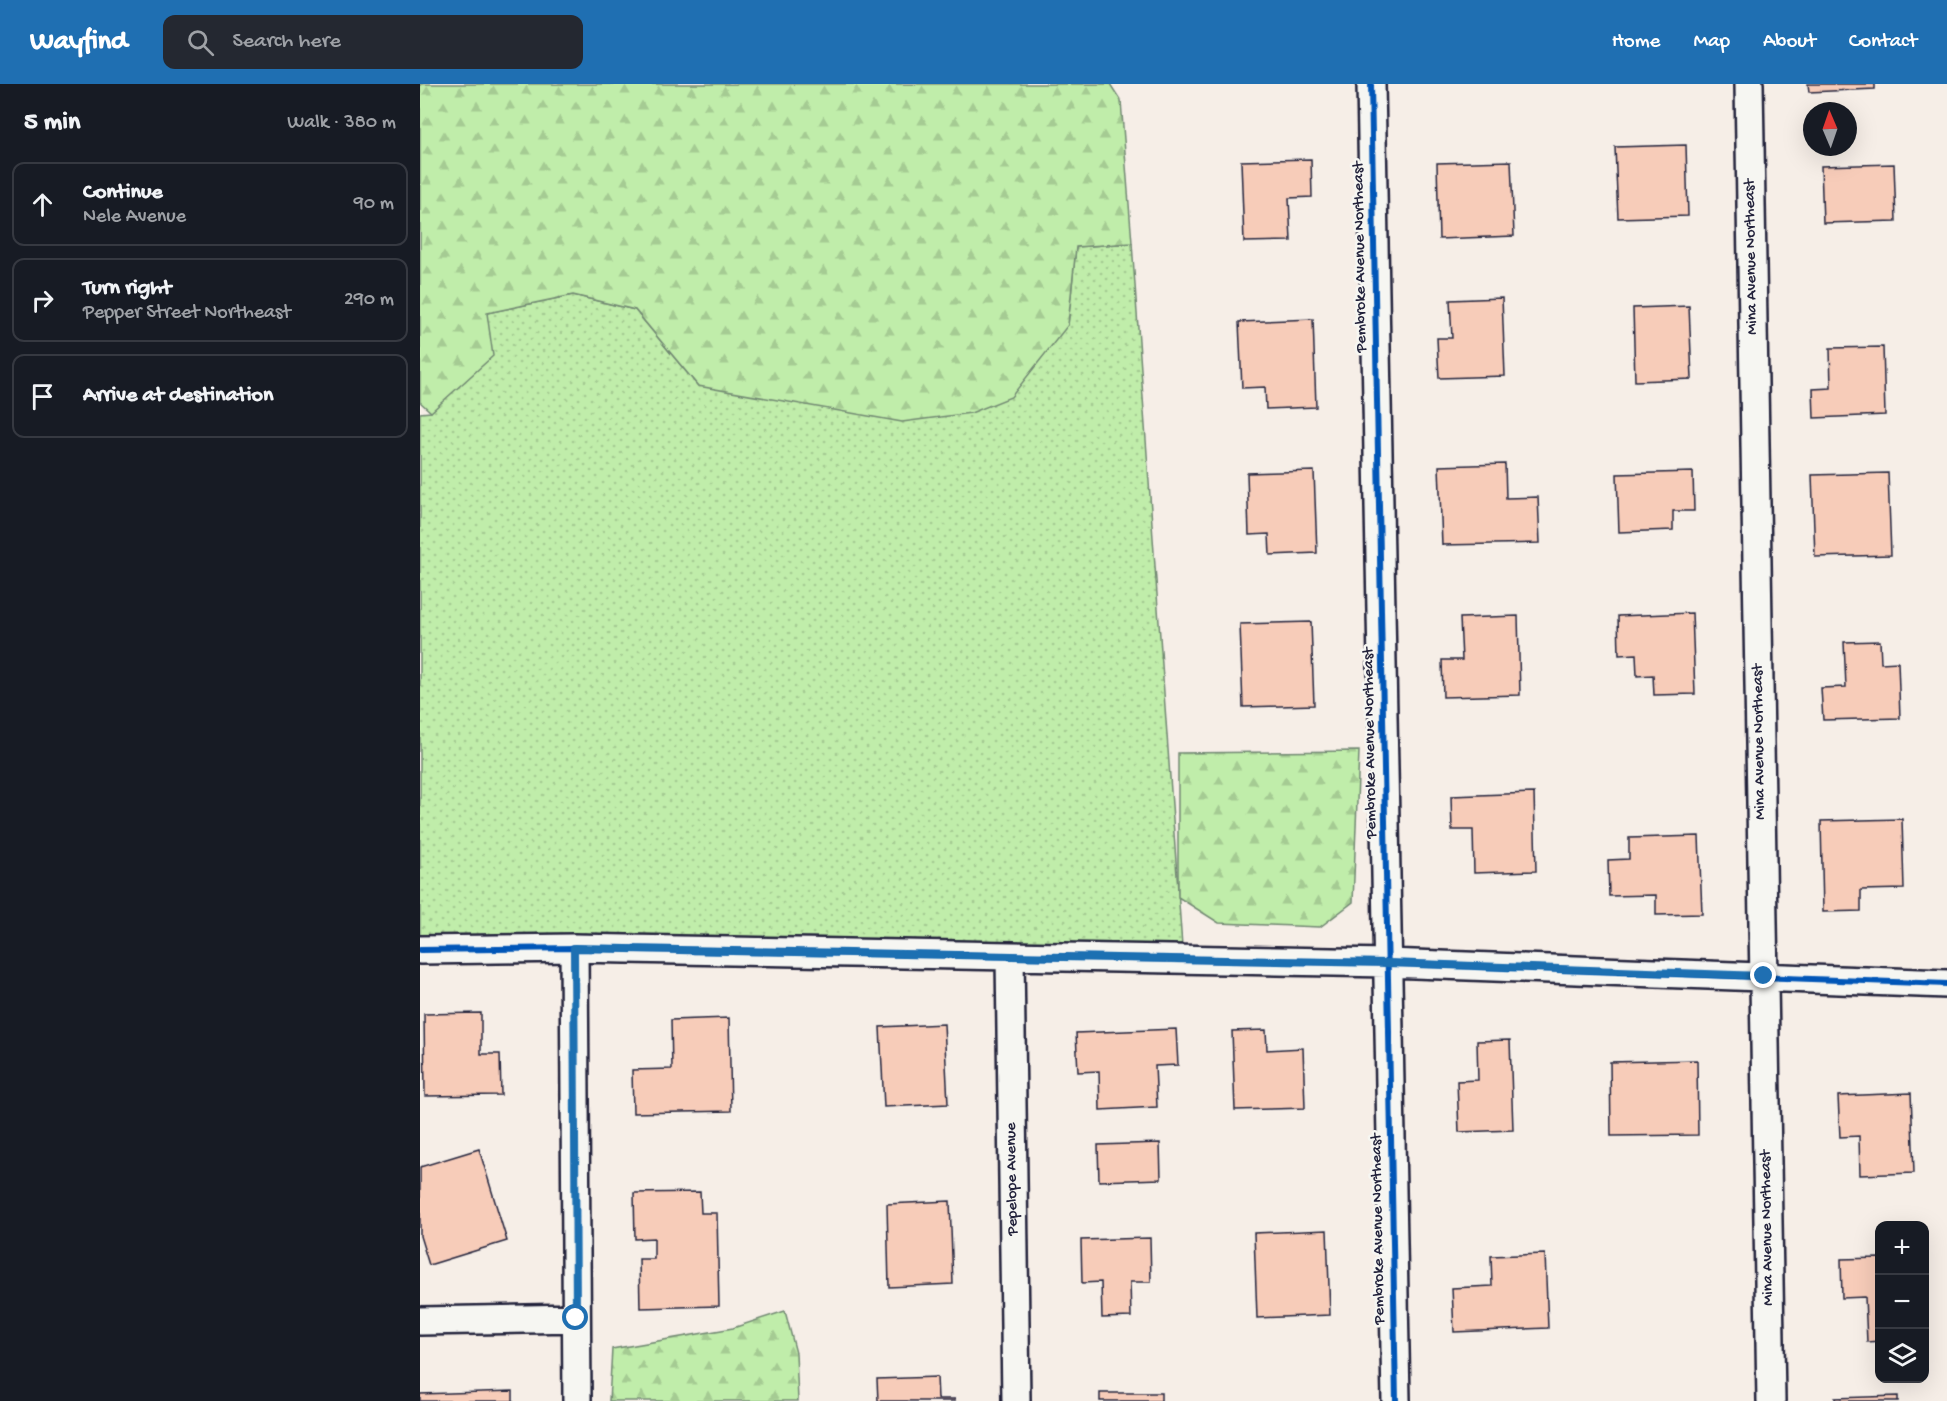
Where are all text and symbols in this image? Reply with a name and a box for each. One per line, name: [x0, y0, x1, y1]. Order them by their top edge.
search box: [163, 15, 583, 69]
text: Wayfind: [30, 26, 127, 59]
icon: search: [184, 26, 217, 59]
text: Search here: [232, 29, 341, 55]
text: Home: [1612, 30, 1660, 55]
text: Map: [1693, 30, 1730, 55]
text: About: [1763, 30, 1816, 55]
text: Contact: [1849, 30, 1917, 55]
north arrow: [1803, 102, 1857, 156]
text: 5 min: [24, 108, 80, 139]
text: Walk · 380 m: [287, 112, 396, 135]
street label: Pembroke Avenue Northeast: [1350, 160, 1372, 354]
street label: Mina Avenue Northeast: [1741, 177, 1763, 335]
text: Continue: [83, 180, 163, 206]
icon: ahead: [26, 188, 59, 221]
text: 90 m: [354, 193, 394, 216]
text: Nele Avenue: [83, 206, 186, 229]
text: Turn right: [83, 276, 171, 302]
icon: right: [26, 284, 59, 317]
text: 290 m: [344, 289, 394, 312]
text: Pepper Street Northeast: [83, 302, 291, 325]
icon: arrive: [26, 380, 59, 413]
text: Arrive at destination: [83, 383, 273, 409]
street label: Pembroke Avenue Northeast: [1360, 646, 1382, 840]
street label: Mina Avenue Northeast: [1749, 662, 1771, 820]
route end: [1750, 962, 1776, 988]
street label: Pepelope Avenue: [1003, 1122, 1024, 1237]
street label: Pembroke Avenue Northeast: [1368, 1132, 1390, 1326]
street label: Mina Avenue Northeast: [1757, 1148, 1779, 1306]
map controls: [1875, 1221, 1929, 1383]
button: +: [1875, 1221, 1929, 1275]
button: −: [1875, 1275, 1929, 1329]
route start: [562, 1304, 588, 1330]
button: layers: [1875, 1329, 1929, 1383]

